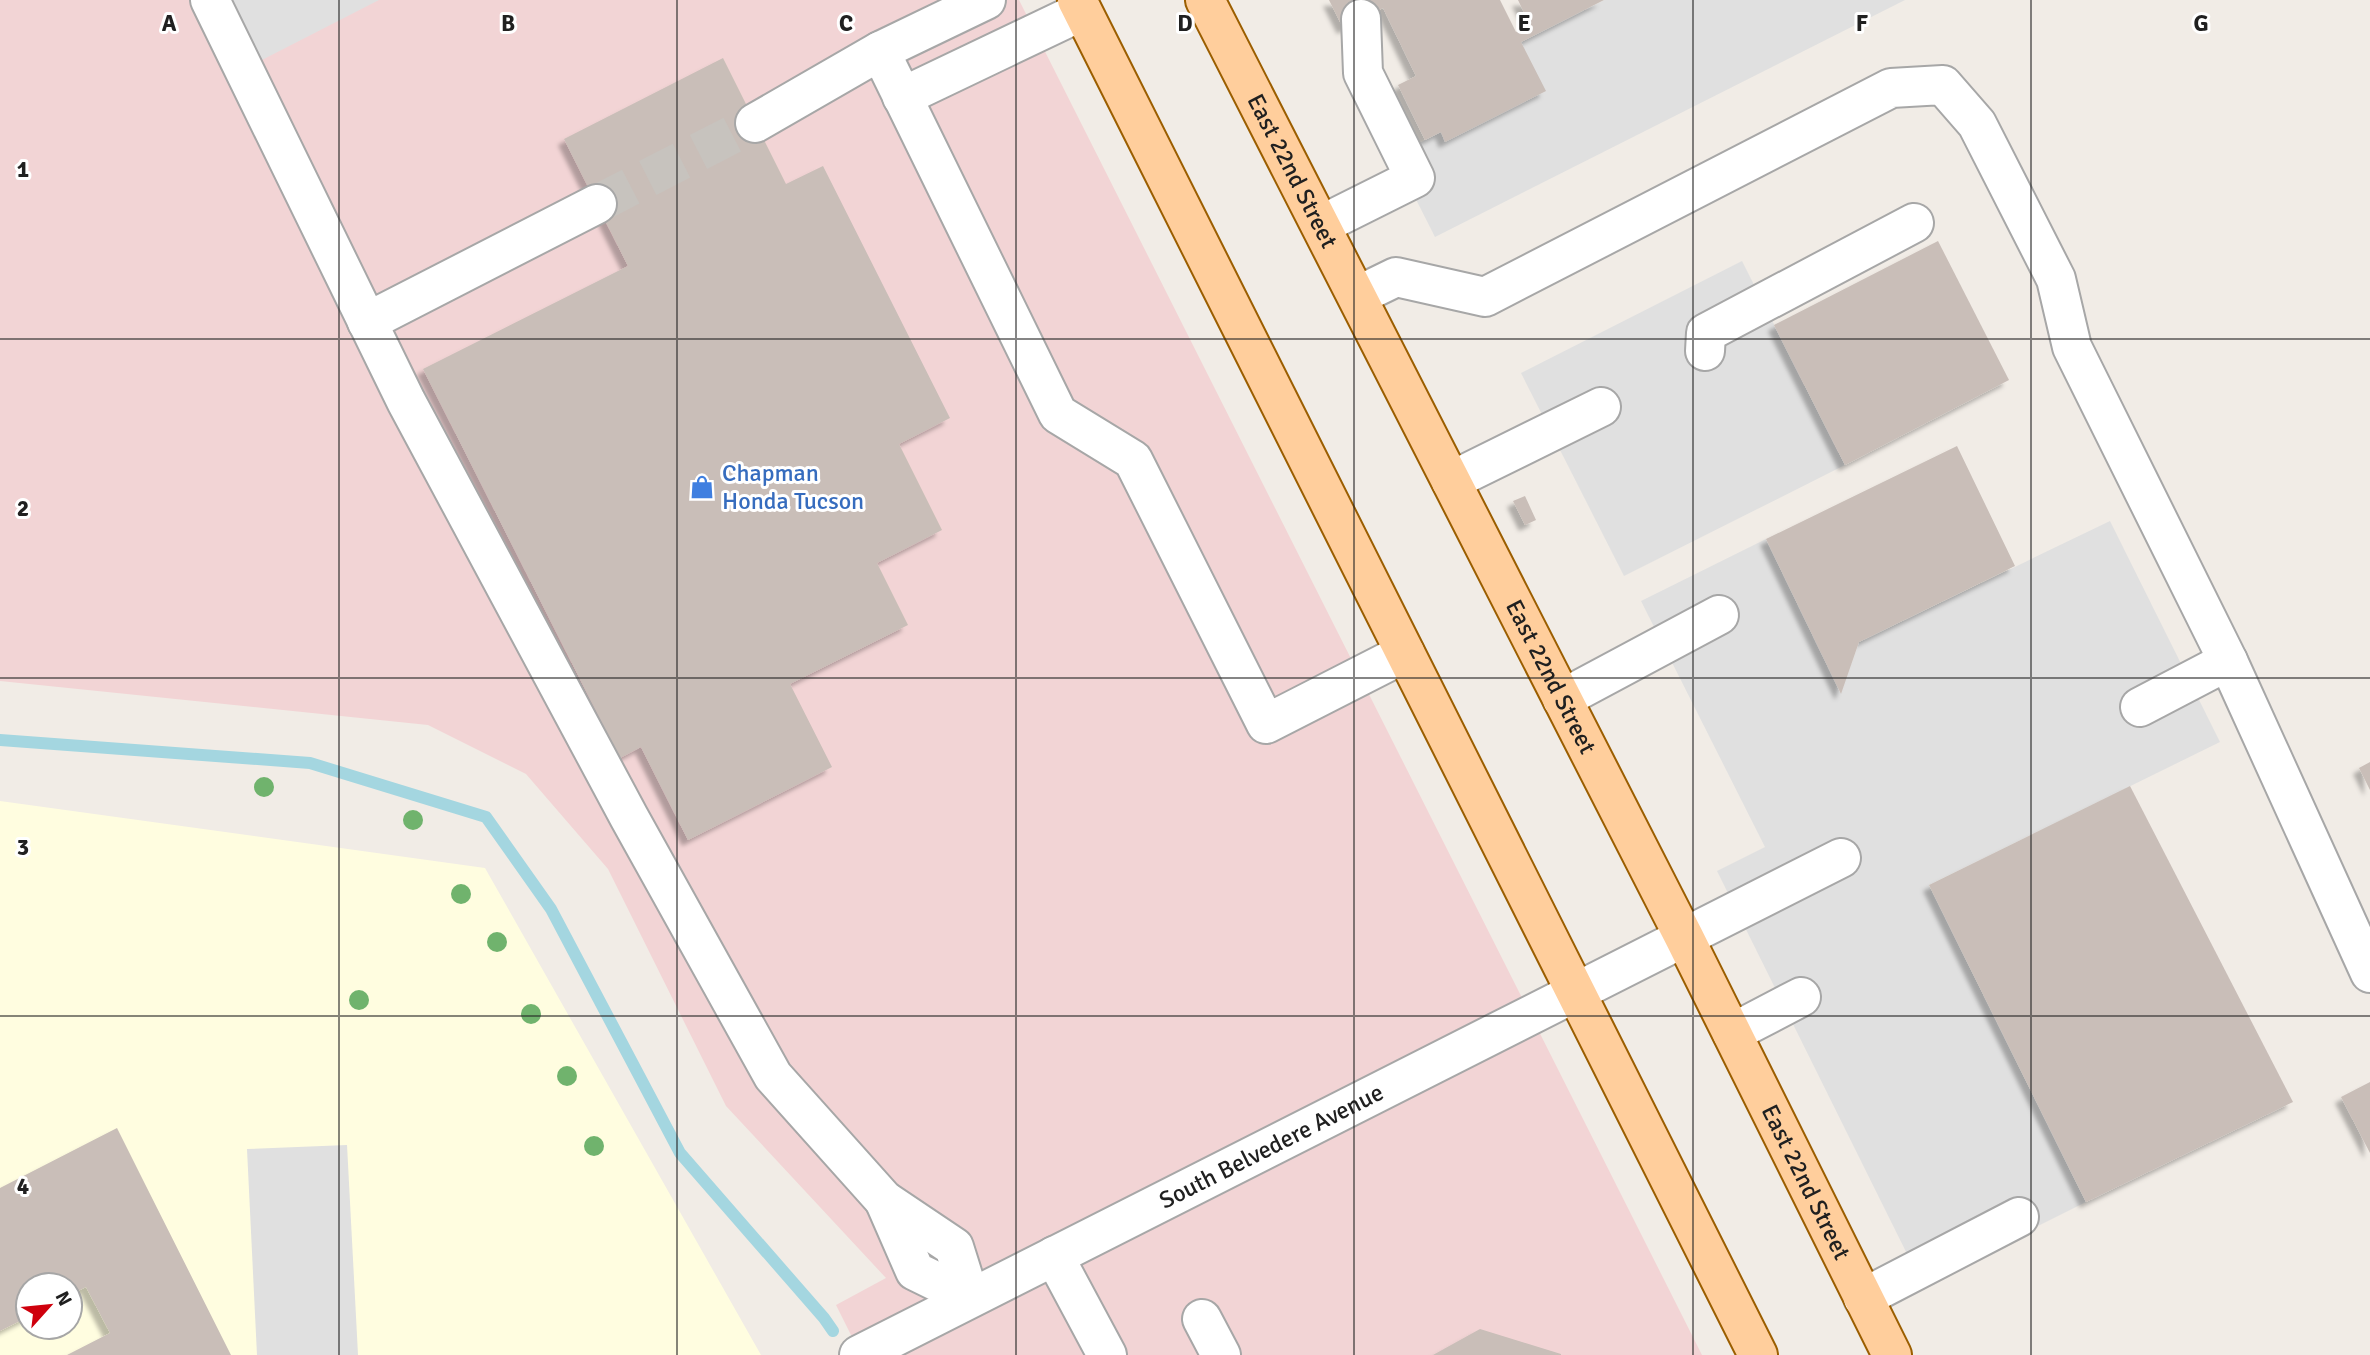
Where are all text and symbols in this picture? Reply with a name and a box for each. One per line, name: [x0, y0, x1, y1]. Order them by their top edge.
text: A: [162, 9, 177, 38]
text: B: [501, 9, 515, 38]
text: C: [839, 9, 853, 38]
text: D: [1177, 9, 1193, 38]
text: E: [1517, 9, 1531, 38]
text: F: [1856, 9, 1868, 38]
text: G: [2193, 9, 2209, 38]
street label: East 22nd Street: [1240, 89, 1344, 253]
text: 1: [17, 155, 29, 184]
place label: Chapman Honda Tucson: [722, 458, 864, 516]
shop icon: Chapman Honda Tucson: [688, 473, 716, 501]
text: 2: [17, 494, 29, 523]
street label: East 22nd Street: [1499, 594, 1603, 759]
text: 3: [17, 833, 29, 862]
street label: South Belvedere Avenue: [1154, 1077, 1388, 1216]
street label: East 22nd Street: [1755, 1099, 1857, 1265]
text: 4: [17, 1172, 29, 1201]
north arrow: [14, 1271, 84, 1341]
text: N: [50, 1287, 77, 1310]

